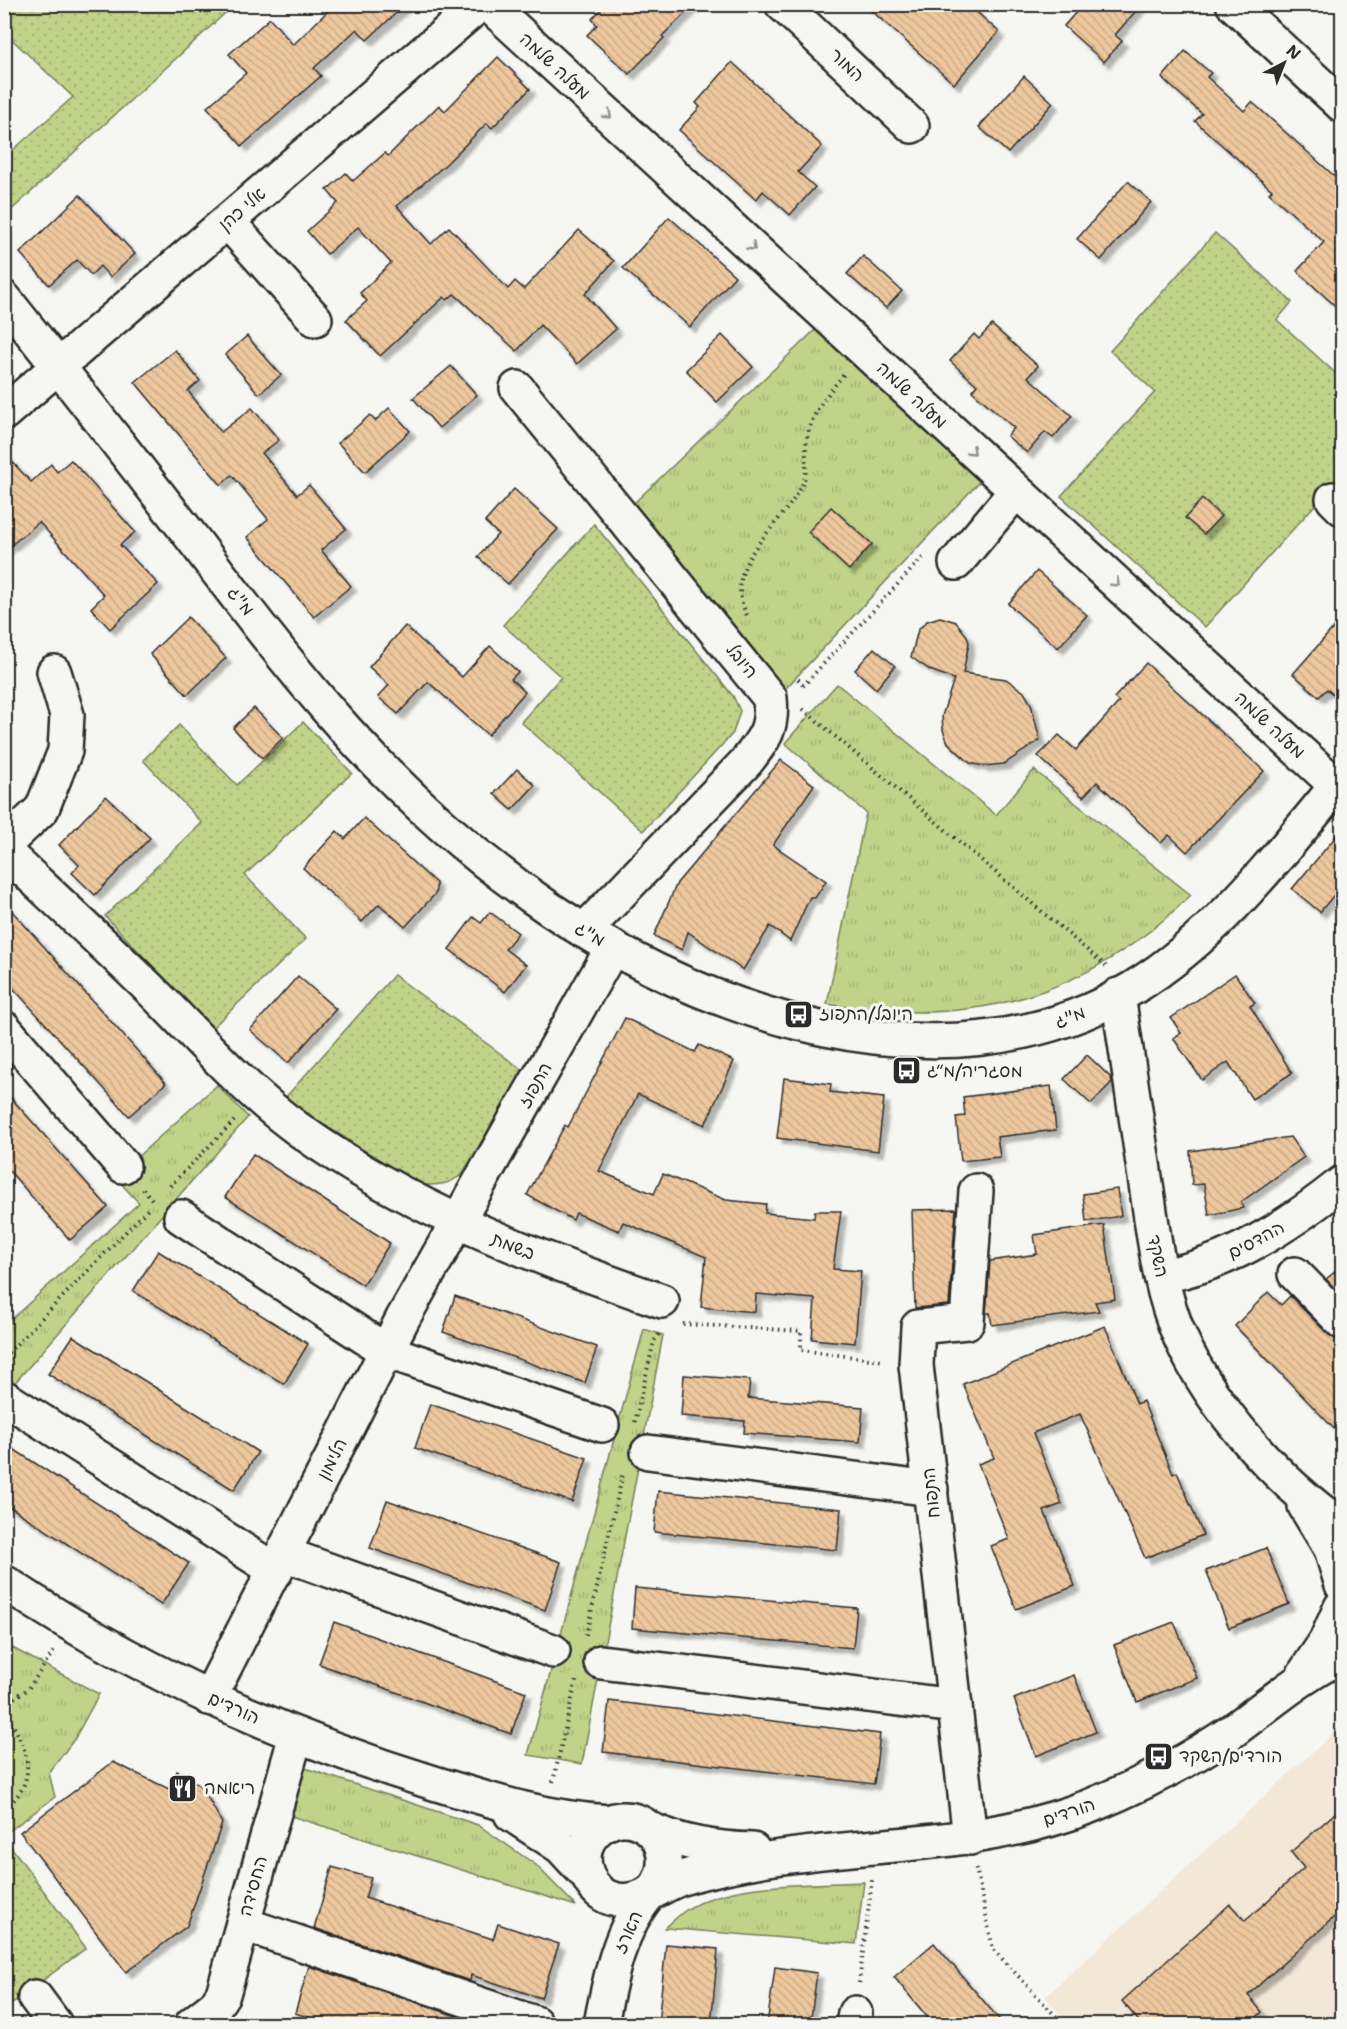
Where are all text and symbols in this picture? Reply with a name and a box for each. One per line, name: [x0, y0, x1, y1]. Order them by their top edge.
street label: מעלה שלמה: [514, 27, 596, 105]
north arrow: [1254, 33, 1314, 93]
text: N: [1282, 40, 1305, 64]
street label: המור: [824, 43, 870, 87]
one-way arrow: [601, 108, 612, 119]
street label: אלי כהן: [213, 182, 271, 236]
one-way arrow: [745, 240, 755, 251]
street label: מעלה שלמה: [871, 356, 953, 434]
one-way arrow: [965, 443, 976, 454]
one-way arrow: [1109, 576, 1119, 587]
street label: מ"ג: [222, 581, 260, 621]
street label: היובל: [721, 638, 763, 684]
street label: מעלה שלמה: [1229, 686, 1311, 764]
street label: מ"ג: [571, 916, 609, 952]
bus stop icon: היובל/התפוז: [782, 998, 814, 1030]
street label: מ"ג: [1051, 1000, 1089, 1034]
place label: היובל/התפוז: [819, 1002, 913, 1026]
bus stop icon: מסגריה/מ״ג: [890, 1055, 922, 1087]
street label: התפוז: [512, 1058, 558, 1112]
place label: מסגריה/מ״ג: [927, 1059, 1023, 1083]
street label: ההדסים: [1223, 1215, 1289, 1265]
street label: בשמת: [487, 1226, 538, 1266]
street label: השקד: [1142, 1232, 1174, 1280]
street label: הלימון: [311, 1434, 353, 1484]
street label: התפוח: [916, 1466, 946, 1520]
street label: הורדים: [205, 1686, 263, 1730]
bus stop icon: הורדים/השקד: [1142, 1740, 1174, 1772]
place label: הורדים/השקד: [1179, 1744, 1282, 1768]
restaurant icon: ריאמה: [167, 1772, 199, 1804]
place label: ריאמה: [204, 1776, 255, 1800]
street label: הורדים: [1040, 1792, 1098, 1832]
street label: החסידה: [233, 1853, 273, 1919]
street label: הארז: [608, 1907, 648, 1957]

